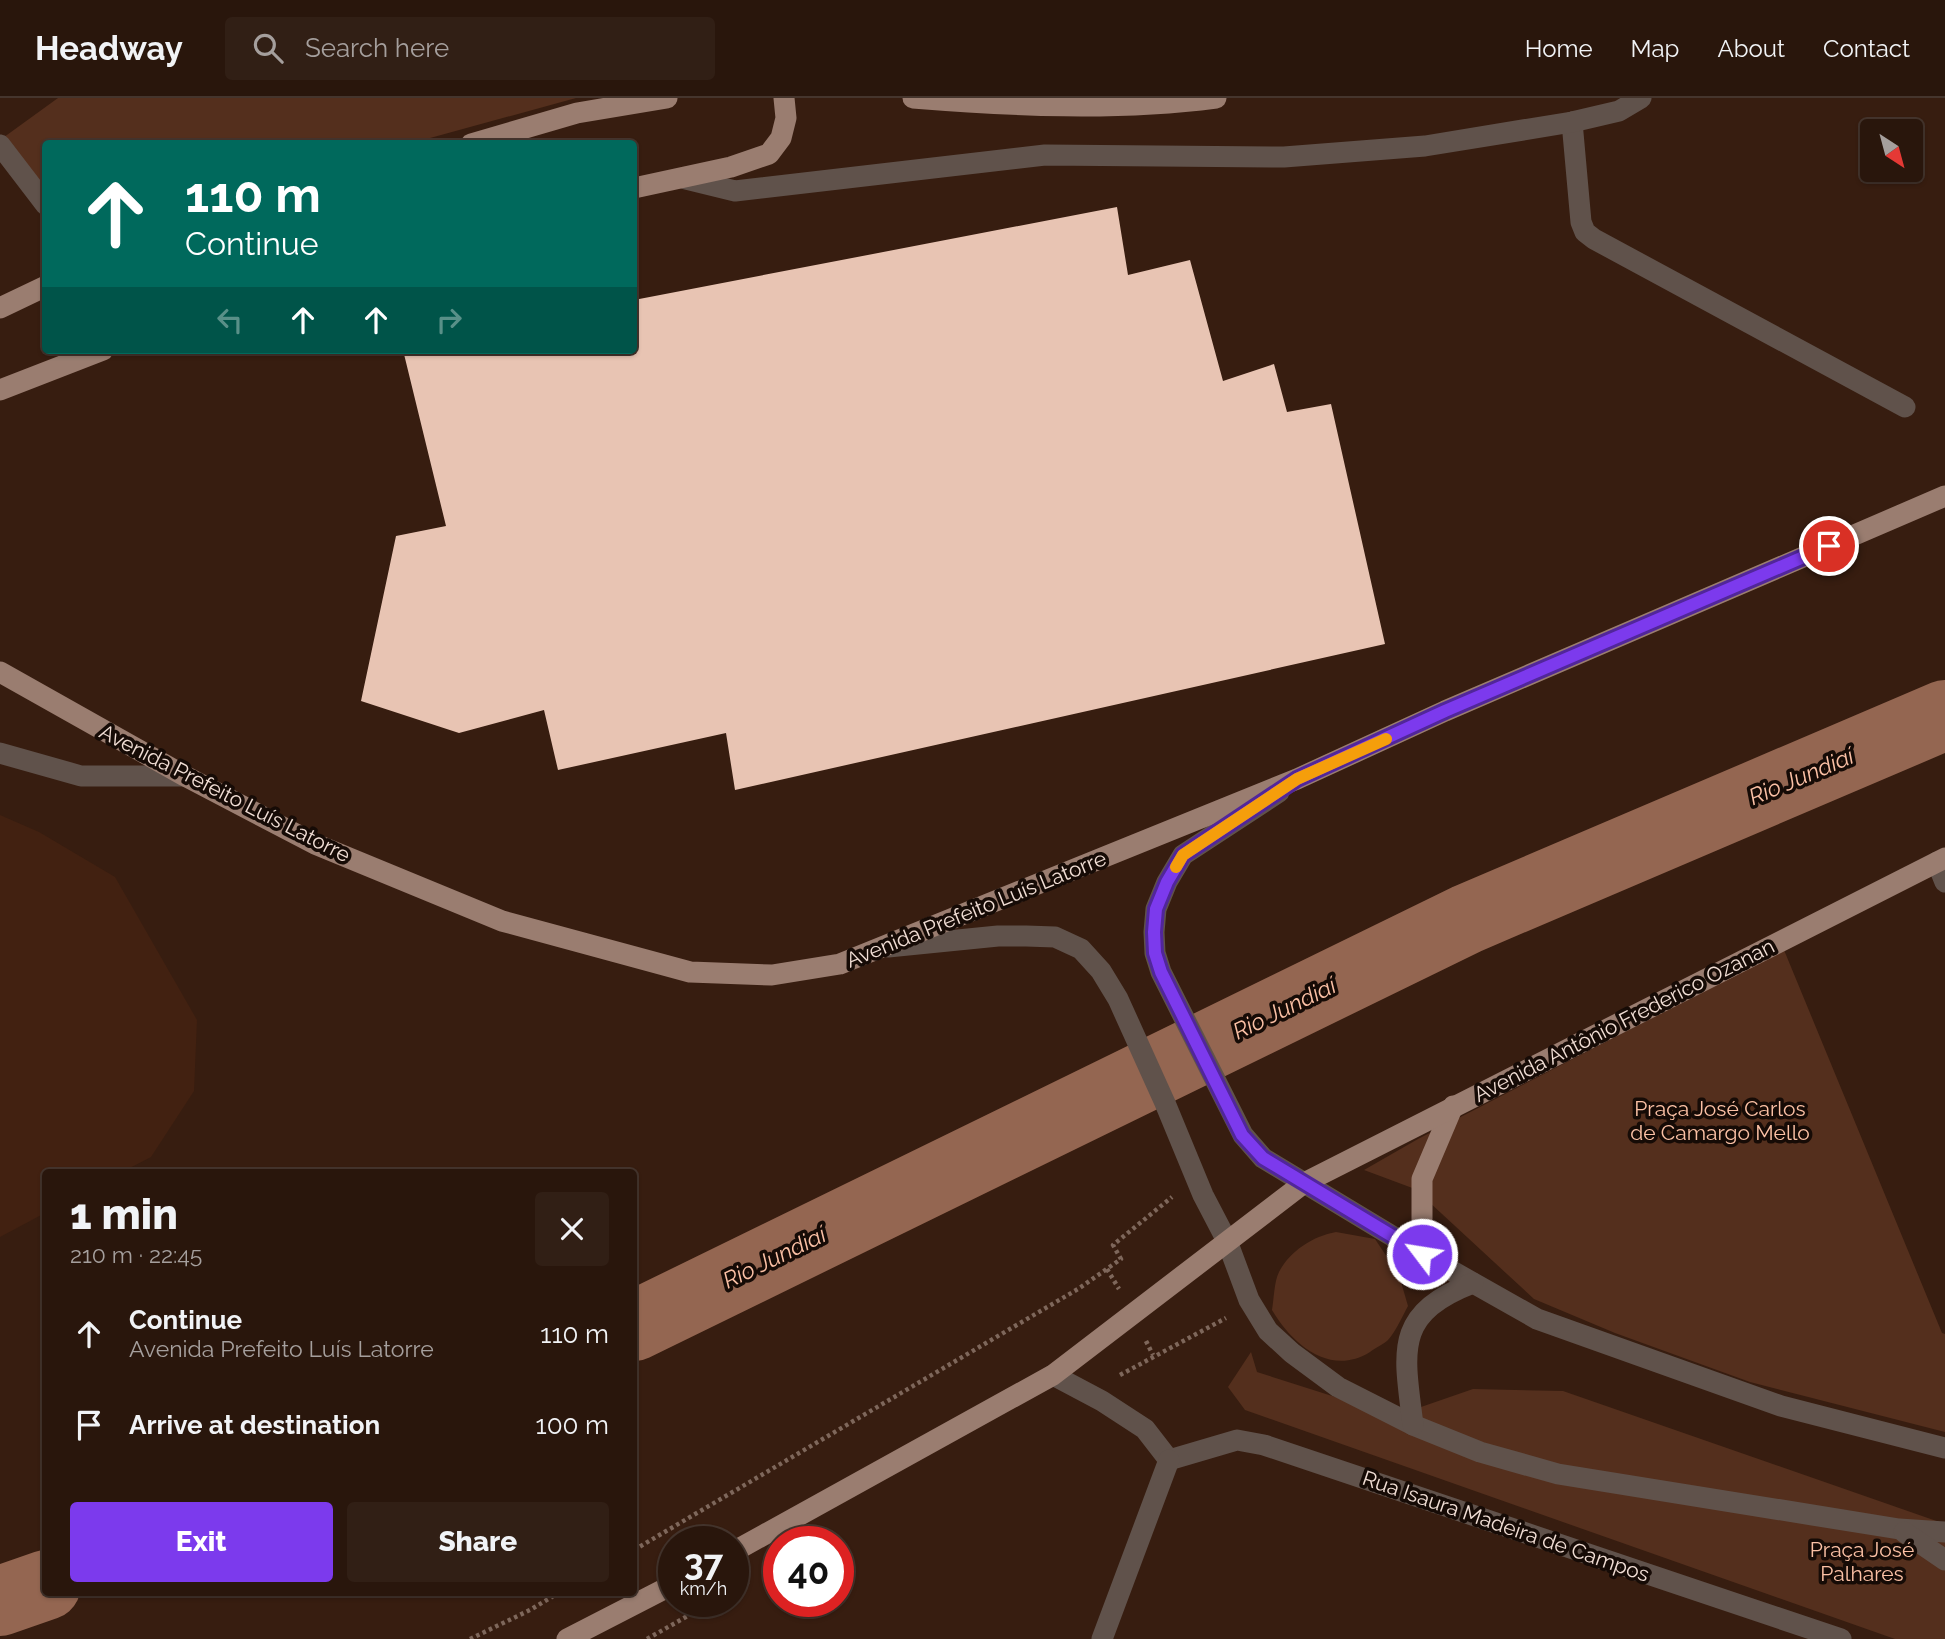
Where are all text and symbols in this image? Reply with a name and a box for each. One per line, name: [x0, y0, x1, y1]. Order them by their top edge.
search box: [225, 17, 715, 80]
text: Headway: [35, 29, 183, 68]
icon: search: [249, 29, 287, 67]
text: Search here: [305, 33, 449, 63]
text: Home: [1525, 34, 1593, 63]
text: Map: [1631, 34, 1679, 63]
text: About: [1717, 34, 1785, 63]
text: Contact: [1823, 34, 1910, 63]
north arrow: [1860, 119, 1923, 182]
map controls: [1860, 119, 1923, 182]
text: 110 m: [185, 166, 321, 223]
icon: ahead: [70, 168, 161, 259]
text: Continue: [185, 225, 319, 262]
icon: left: [211, 301, 249, 339]
icon: ahead: [284, 301, 322, 339]
icon: ahead: [357, 301, 395, 339]
icon: right: [430, 301, 468, 339]
pin: [1799, 516, 1859, 576]
icon: arrive: [1810, 527, 1848, 565]
street label: Avenida Prefeito Luís Latorre: [95, 719, 355, 867]
water label: Rio Jundiaí: [1744, 741, 1859, 810]
street label: Avenida Prefeito Luís Latorre: [842, 845, 1110, 973]
street label: Avenida Antônio Frederico Ozanan: [1470, 933, 1778, 1107]
water label: Rio Jundiaí: [1228, 971, 1342, 1045]
park label: Praça José Carlos de Camargo Mello: [1630, 1096, 1810, 1145]
text: 1 min: [70, 1190, 178, 1239]
button: close: [535, 1192, 609, 1266]
position arrow: [1385, 1217, 1459, 1291]
water label: Rio Jundiaí: [718, 1220, 832, 1294]
text: 210 m · 22:45: [70, 1241, 202, 1268]
text: Continue: [129, 1305, 242, 1335]
icon: ahead: [70, 1315, 108, 1353]
text: 110 m: [540, 1319, 609, 1349]
text: Avenida Prefeito Luís Latorre: [129, 1335, 434, 1362]
icon: arrive: [70, 1406, 108, 1444]
text: Arrive at destination: [129, 1410, 380, 1440]
text: 100 m: [536, 1410, 609, 1440]
street label: Rua Isaura Madeira de Campos: [1359, 1465, 1653, 1587]
button: Exit: [70, 1502, 333, 1582]
button: Share: [347, 1502, 609, 1582]
speed limit sign: 40: [763, 1526, 854, 1617]
park label: Praça José Palhares: [1810, 1537, 1914, 1586]
text: 37: [684, 1542, 723, 1583]
text: km/h: [680, 1578, 727, 1599]

